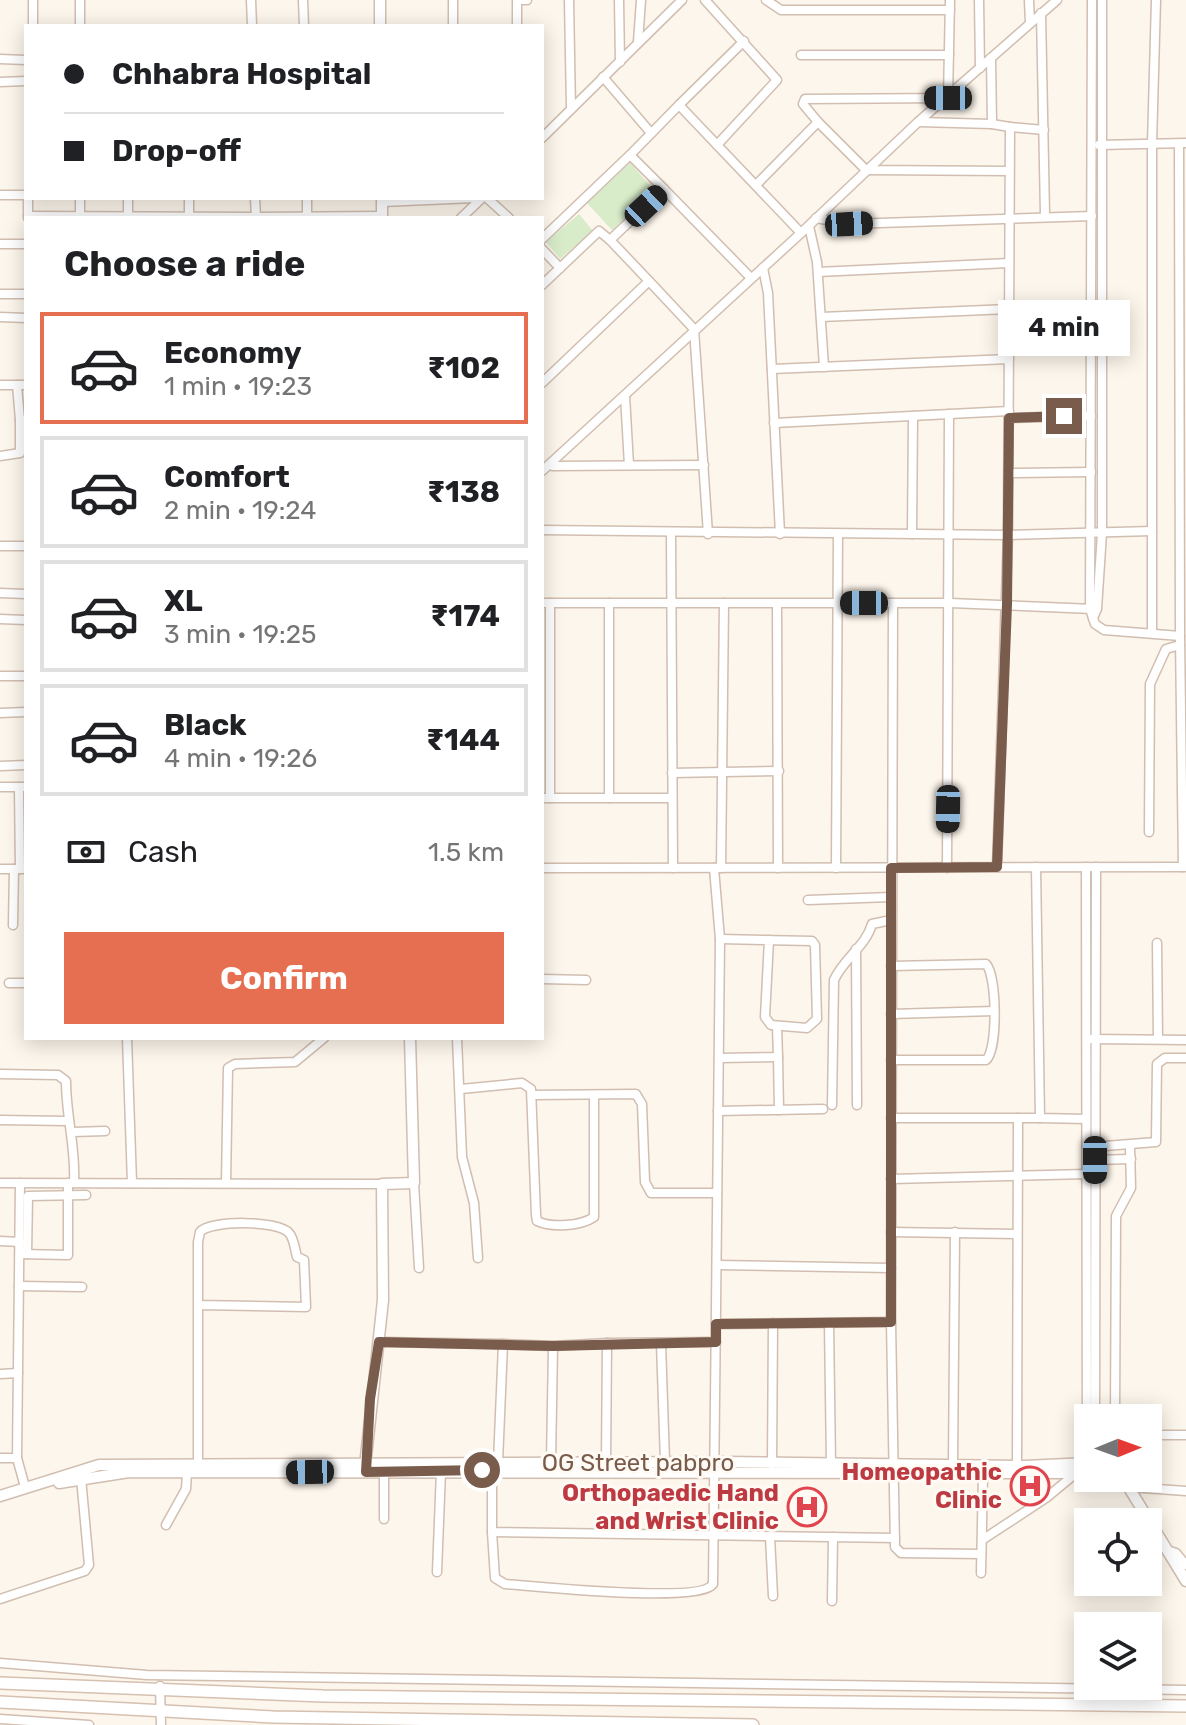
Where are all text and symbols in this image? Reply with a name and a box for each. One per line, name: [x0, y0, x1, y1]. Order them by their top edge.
text: Chhabra Hospital: [112, 56, 371, 92]
car: [924, 86, 972, 110]
text: Drop-off: [112, 133, 241, 169]
car: [620, 181, 672, 231]
car: [824, 211, 874, 237]
text: Choose a ride: [64, 242, 305, 285]
callout: 4 min: [998, 300, 1130, 356]
text: 4 min: [1028, 312, 1100, 343]
icon: car: [68, 332, 140, 404]
text: Economy: [164, 335, 302, 371]
text: ₹102: [427, 350, 500, 386]
text: 1 min · 19:23: [164, 371, 312, 402]
route end: [1046, 398, 1082, 434]
icon: car: [68, 456, 140, 528]
text: Comfort: [164, 459, 290, 495]
text: ₹138: [427, 474, 500, 510]
text: 2 min · 19:24: [164, 495, 316, 526]
icon: car: [68, 580, 140, 652]
text: XL: [164, 583, 203, 619]
car: [840, 591, 888, 615]
text: ₹174: [430, 598, 500, 634]
text: 3 min · 19:25: [164, 619, 316, 650]
icon: car: [68, 704, 140, 776]
text: Black: [164, 707, 247, 743]
text: ₹144: [426, 722, 500, 758]
text: 4 min · 19:26: [164, 743, 317, 774]
car: [936, 785, 960, 833]
icon: cash: [64, 830, 108, 874]
text: Cash: [128, 834, 198, 870]
text: 1.5 km: [428, 837, 504, 868]
button: Confirm: [64, 932, 504, 1024]
car: [1083, 1136, 1107, 1184]
north arrow: [1074, 1404, 1162, 1492]
map controls: [1074, 1404, 1162, 1700]
street label: OG Street pabpro: [542, 1449, 734, 1477]
route start: [464, 1452, 500, 1488]
place label: Homeopathic Clinic: [842, 1458, 1002, 1514]
car: [286, 1460, 334, 1484]
hospital icon: Homeopathic Clinic: [1009, 1465, 1051, 1507]
place label: Orthopaedic Hand and Wrist Clinic: [562, 1479, 779, 1535]
hospital icon: Orthopaedic Hand and Wrist Clinic: [786, 1486, 828, 1528]
button: locate: [1074, 1508, 1162, 1596]
button: layers: [1074, 1612, 1162, 1700]

